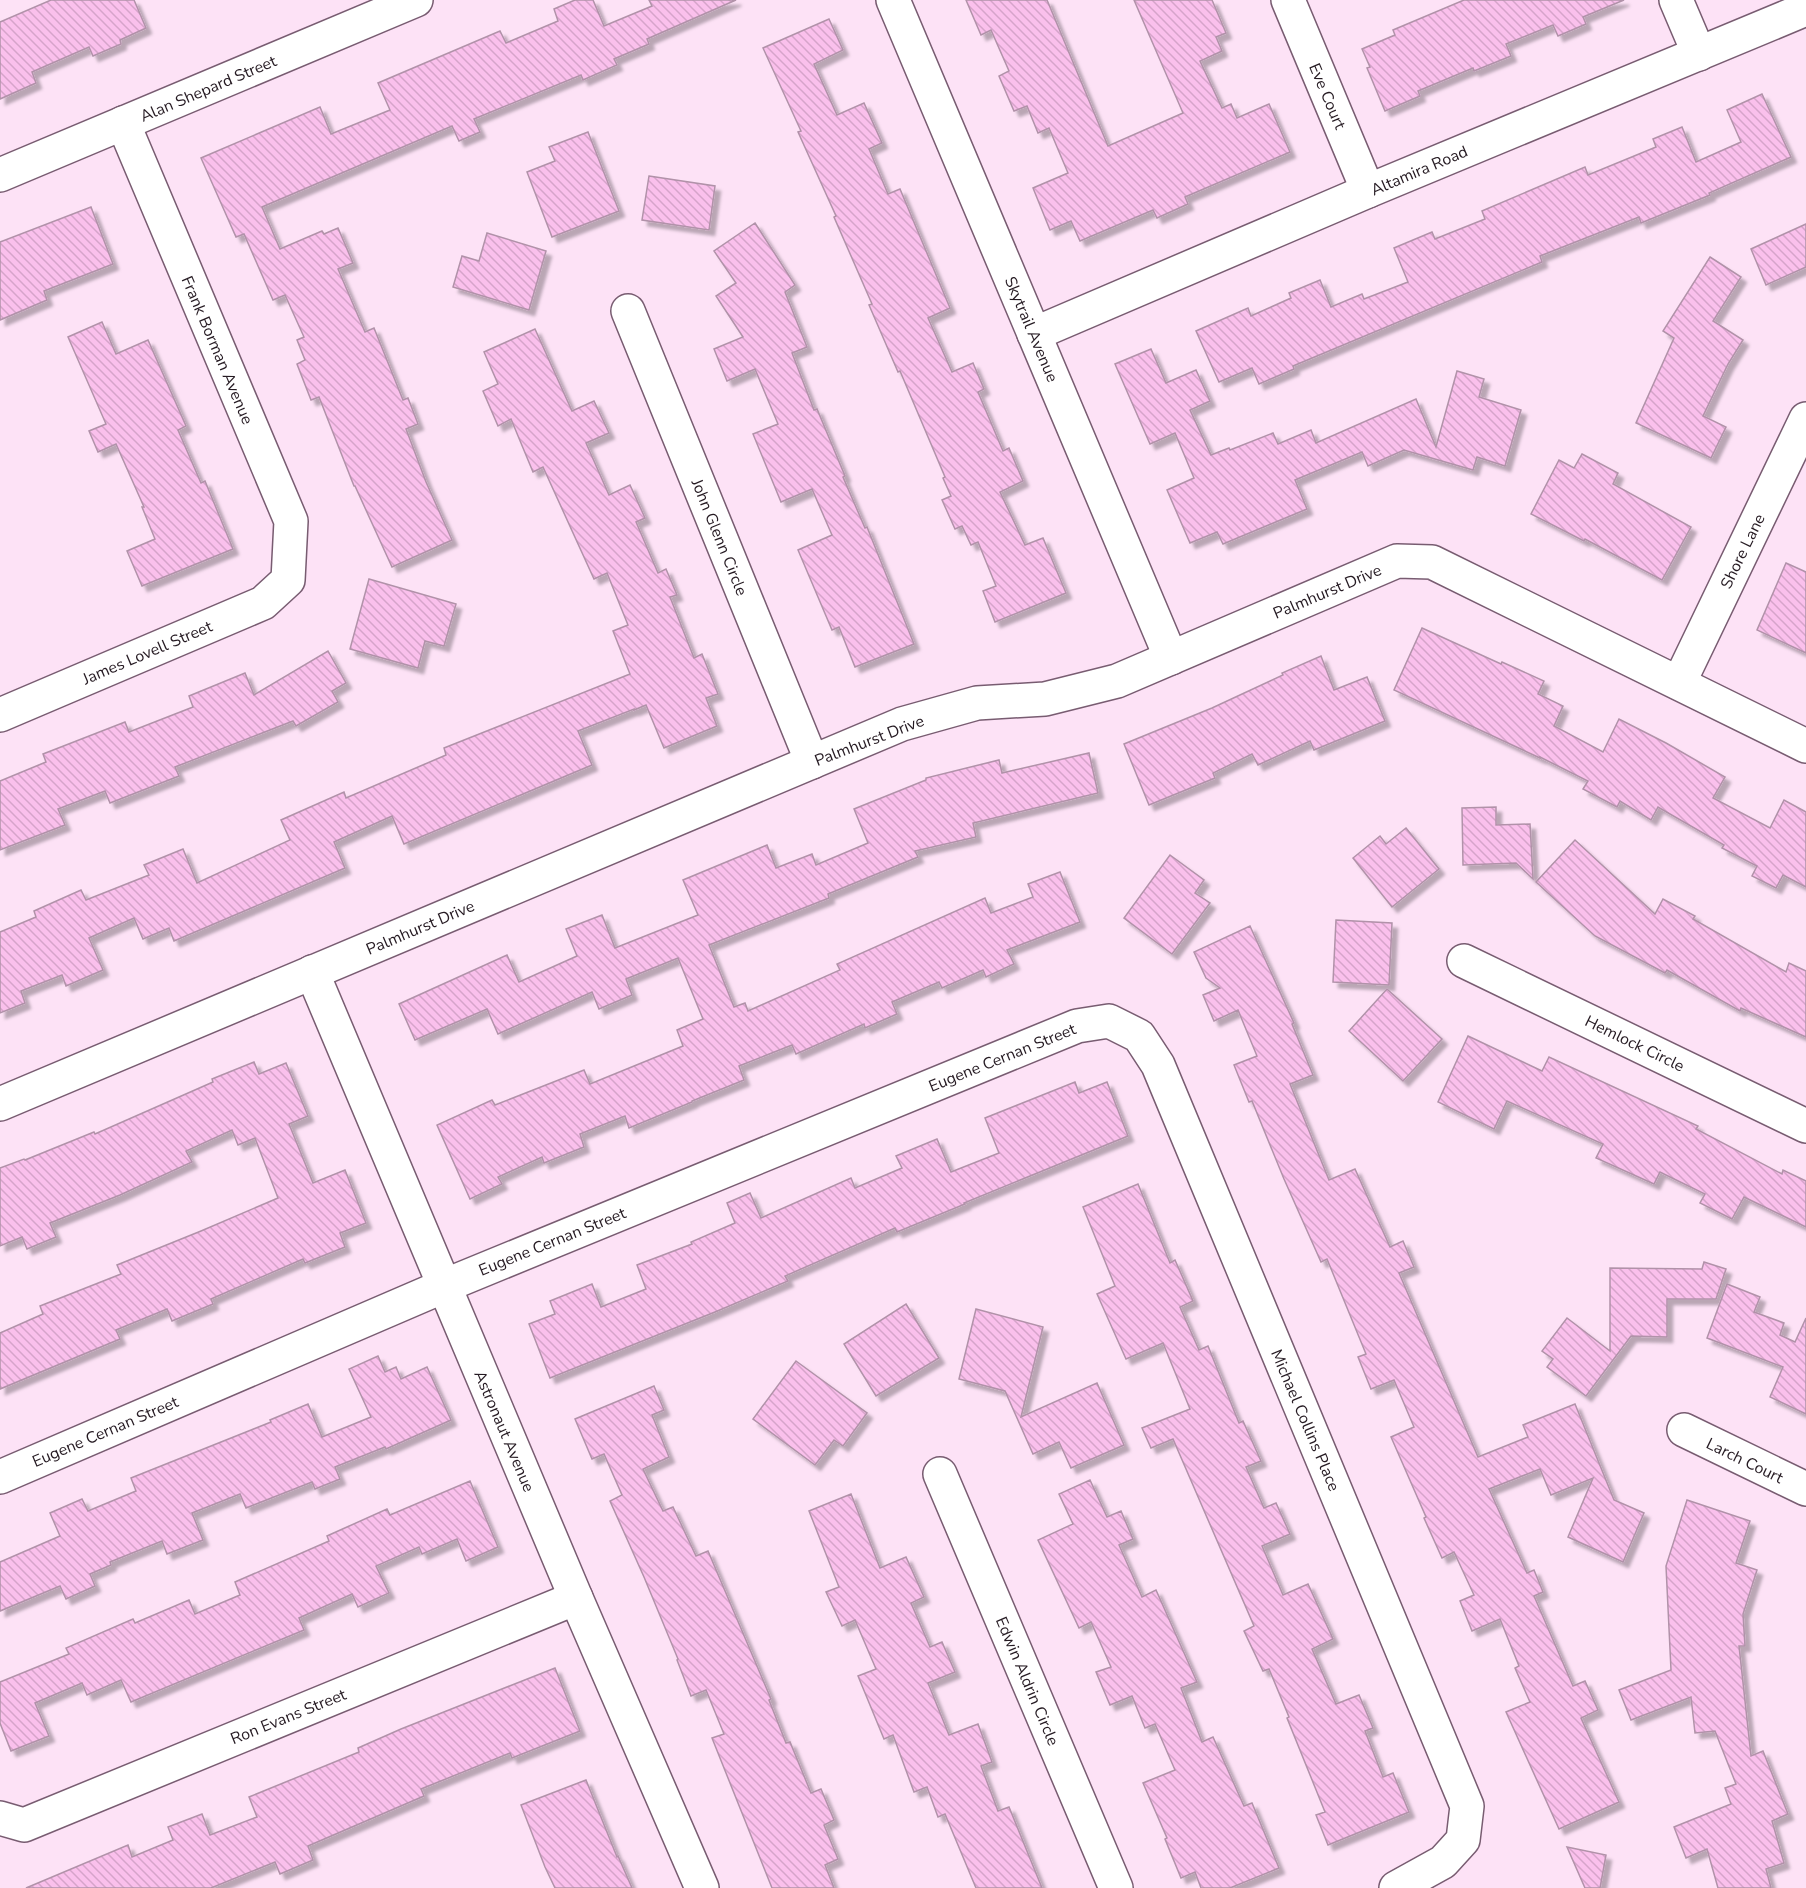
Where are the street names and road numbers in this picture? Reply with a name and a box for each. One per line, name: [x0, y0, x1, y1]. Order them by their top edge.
street label: Alan Shepard Street: [137, 50, 280, 128]
street label: Eve Court: [1303, 60, 1351, 133]
street label: Altamira Road: [1368, 141, 1471, 201]
street label: Frank Borman Avenue: [176, 273, 258, 428]
street label: Skytrail Avenue: [999, 273, 1063, 386]
street label: John Glenn Circle: [685, 475, 753, 599]
street label: Shore Lane: [1715, 510, 1771, 593]
street label: Palmhurst Drive: [1270, 559, 1385, 625]
street label: James Lovell Street: [78, 615, 216, 691]
street label: Palmhurst Drive: [811, 710, 927, 772]
street label: Palmhurst Drive: [363, 895, 478, 961]
street label: Hemlock Circle: [1581, 1010, 1688, 1077]
street label: Eugene Cernan Street: [926, 1018, 1080, 1097]
street label: Eugene Cernan Street: [476, 1202, 630, 1281]
street label: Michael Collins Place: [1265, 1346, 1345, 1495]
street label: Astronaut Avenue: [469, 1367, 540, 1496]
street label: Eugene Cernan Street: [29, 1391, 182, 1473]
street label: Larch Court: [1702, 1433, 1787, 1489]
street label: Edwin Aldrin Circle: [990, 1614, 1064, 1749]
street label: Ron Evans Street: [227, 1684, 350, 1750]

